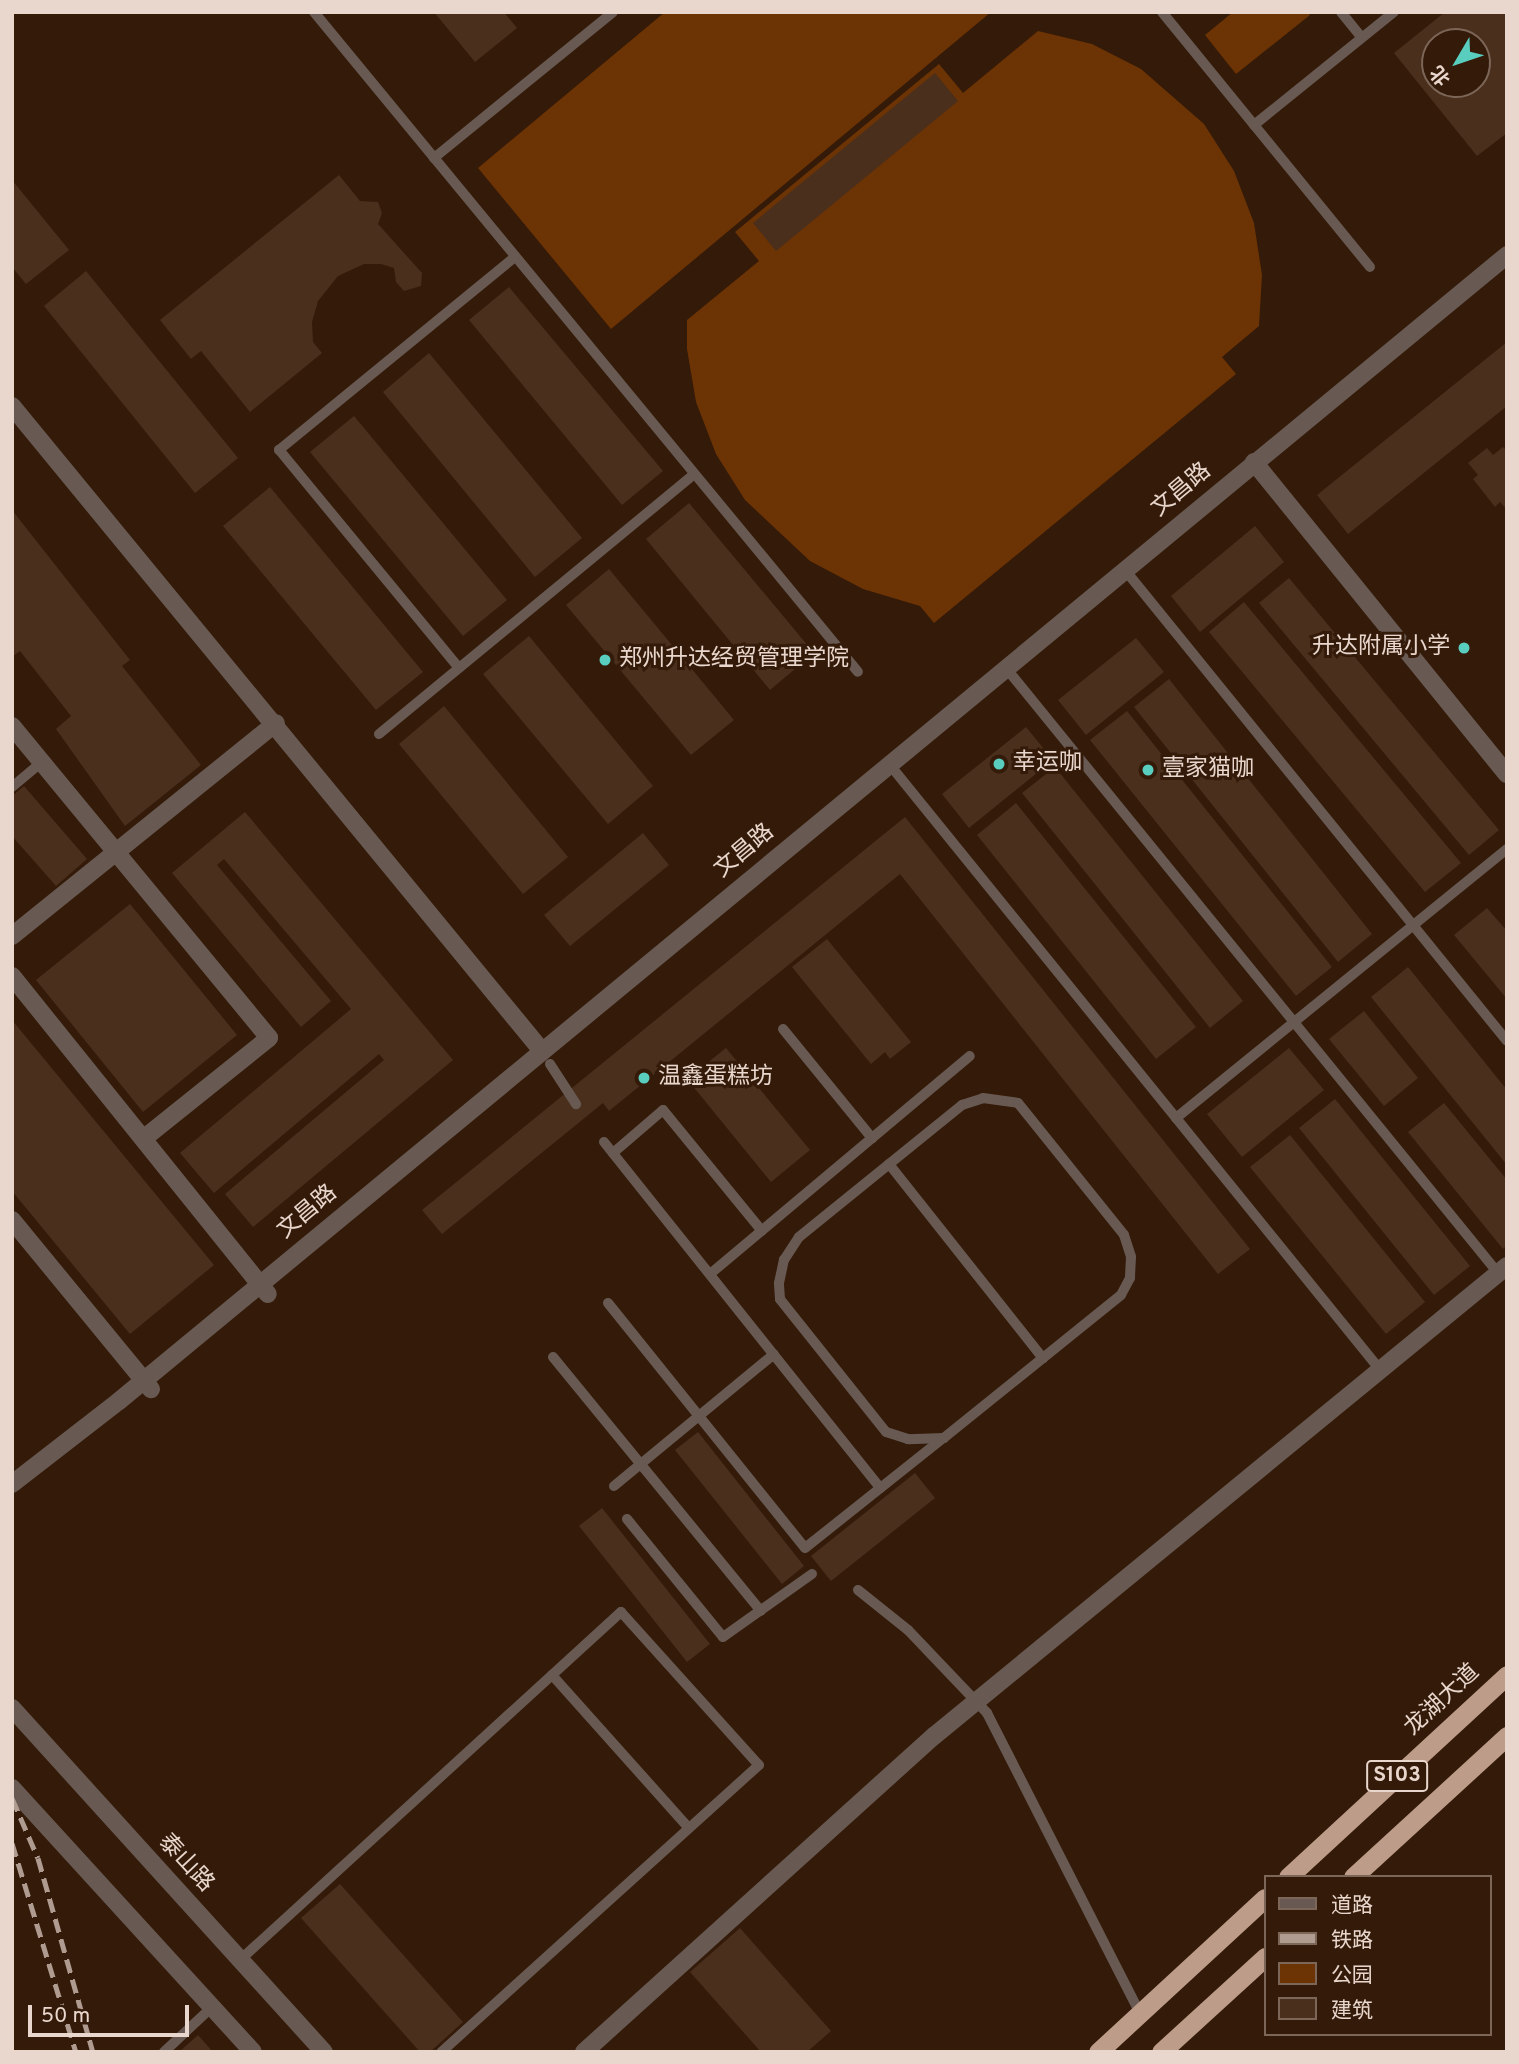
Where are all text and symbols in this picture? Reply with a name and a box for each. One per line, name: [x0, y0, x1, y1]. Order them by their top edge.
north arrow: [1421, 28, 1491, 98]
text: 北: [1426, 60, 1457, 90]
street label: 文昌路: [1147, 458, 1217, 524]
place label: 升达附属小学: [1312, 634, 1450, 662]
marker: 升达附属小学: [1456, 640, 1472, 656]
place label: 郑州升达经贸管理学院: [619, 646, 849, 674]
marker: 郑州升达经贸管理学院: [597, 652, 613, 668]
place label: 幸运咖: [1013, 750, 1082, 778]
marker: 幸运咖: [991, 756, 1007, 772]
place label: 壹家猫咖: [1162, 756, 1254, 784]
marker: 壹家猫咖: [1140, 762, 1156, 778]
street label: 文昌路: [710, 819, 780, 885]
place label: 温鑫蛋糕坊: [658, 1064, 773, 1092]
marker: 温鑫蛋糕坊: [636, 1070, 652, 1086]
street label: 文昌路: [273, 1180, 343, 1246]
street label: 龙湖大道: [1400, 1660, 1486, 1742]
road number: S103: [1366, 1758, 1428, 1794]
street label: 泰山路: [151, 1829, 219, 1899]
legend: [1264, 1875, 1491, 2036]
text: 道路: [1331, 1893, 1373, 1920]
text: 铁路: [1331, 1928, 1373, 1955]
text: 公园: [1331, 1963, 1373, 1990]
scale bar: [32, 1990, 192, 2034]
text: 建筑: [1331, 1998, 1373, 2025]
text: 50 m: [41, 2003, 90, 2030]

